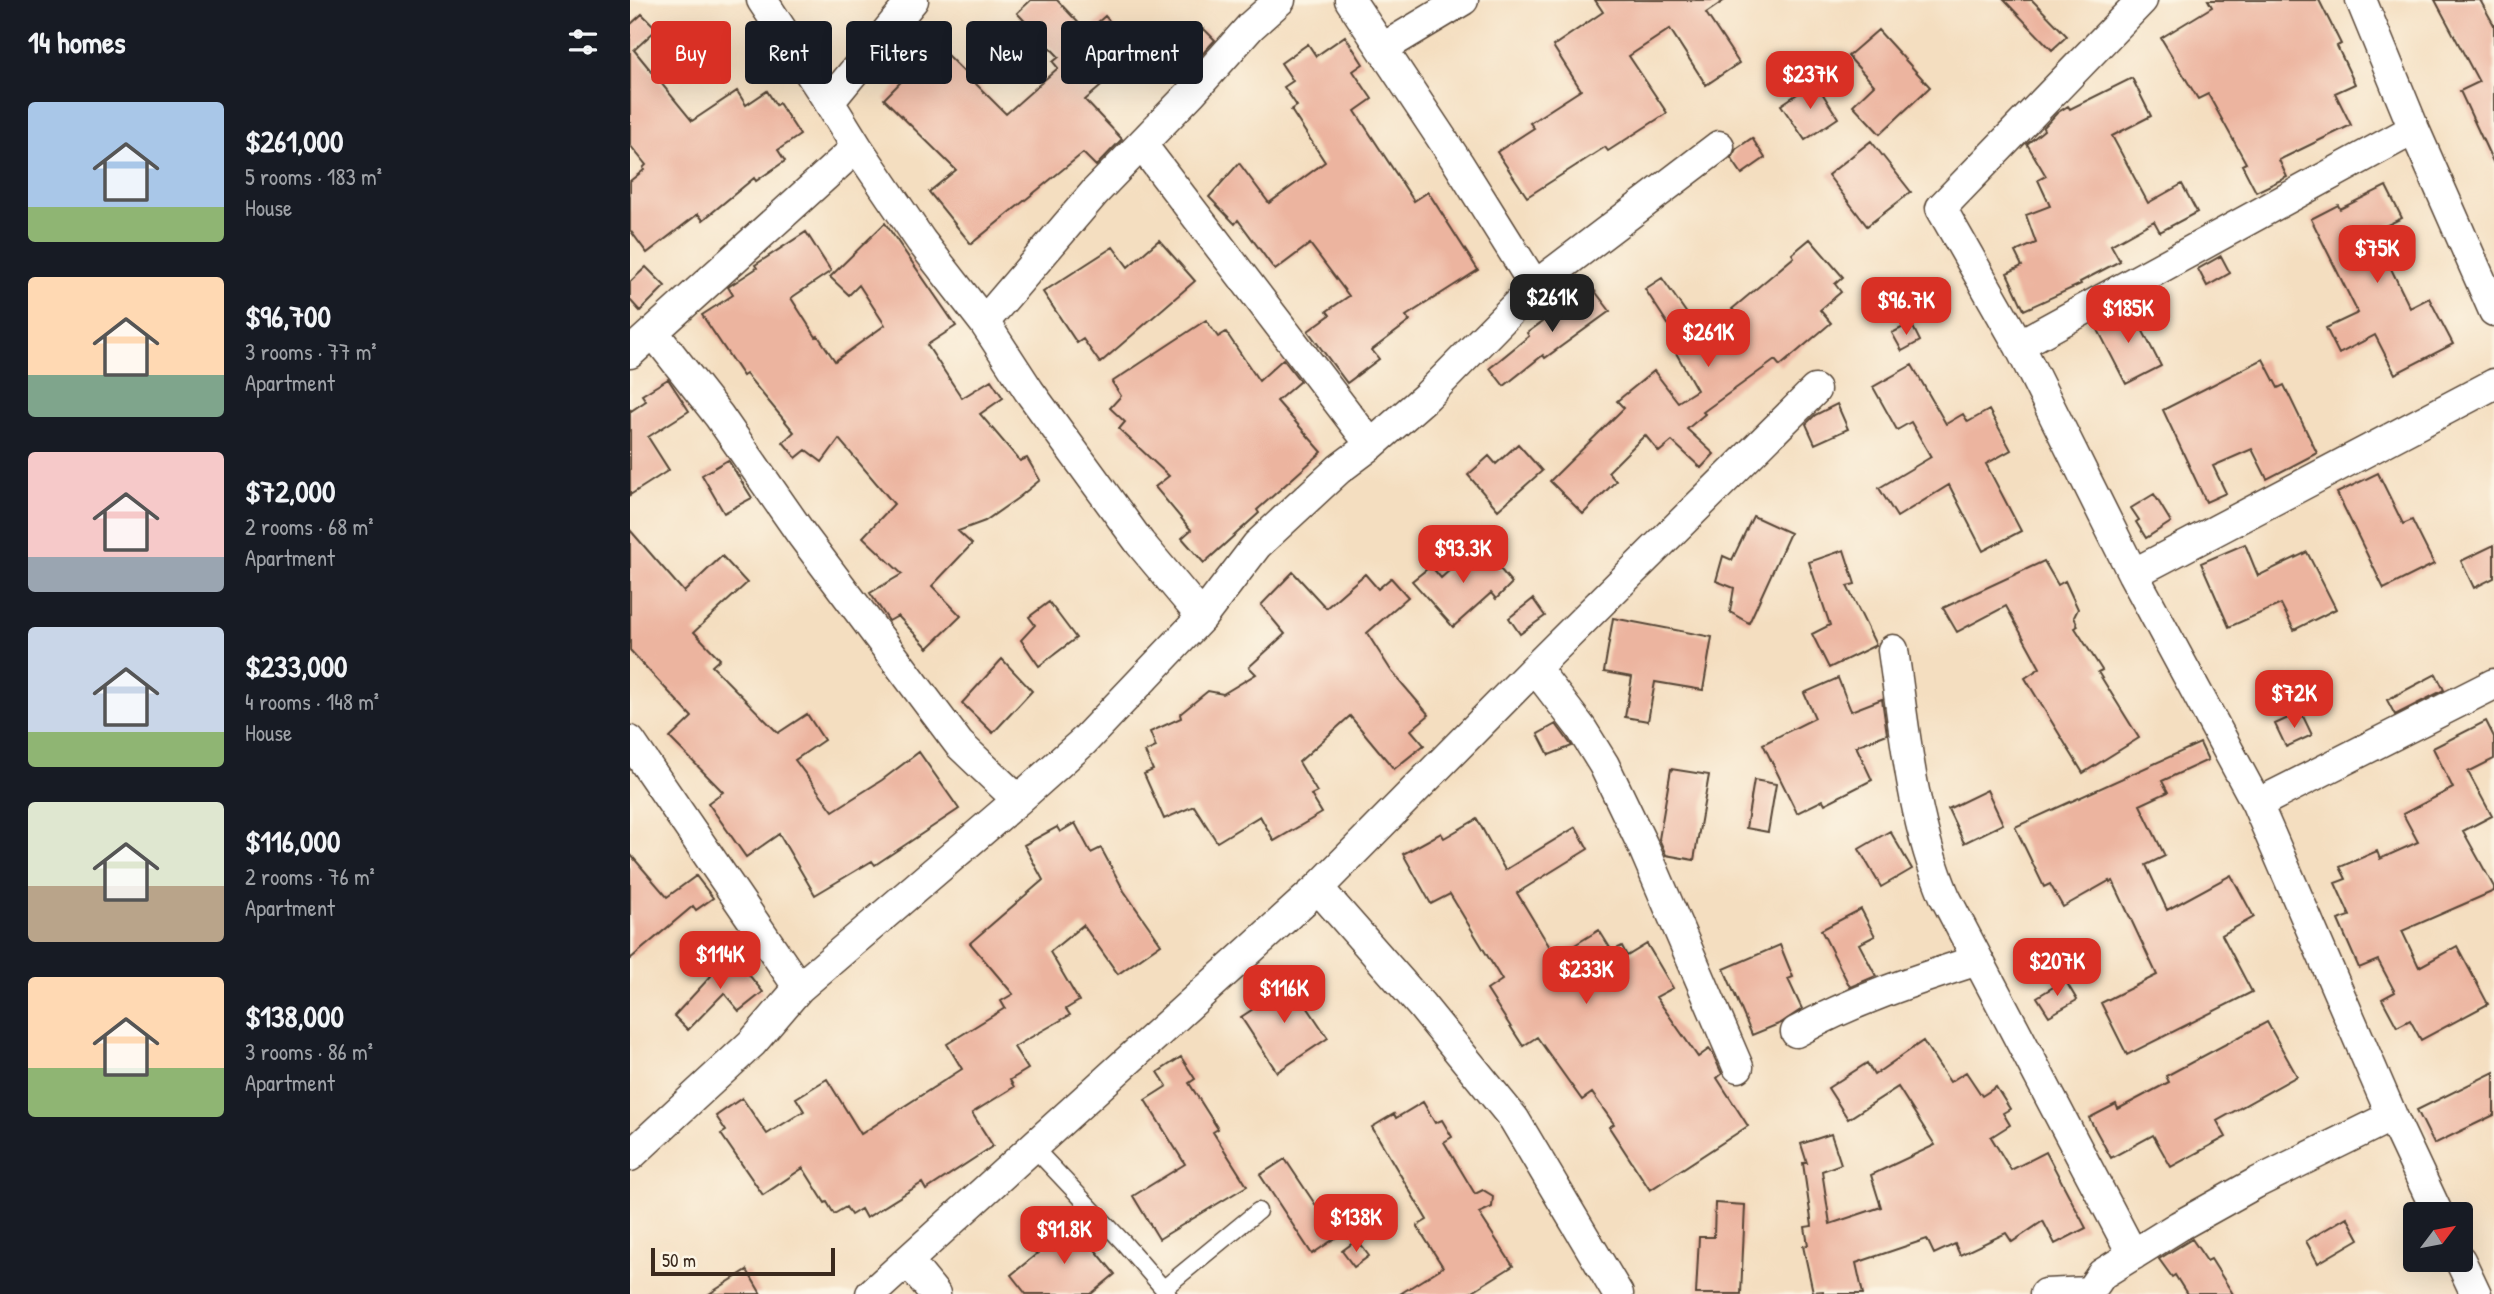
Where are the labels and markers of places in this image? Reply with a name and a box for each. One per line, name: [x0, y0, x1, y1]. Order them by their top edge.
pin: $237K: [1761, 52, 1859, 111]
pin: $75K: [2336, 226, 2418, 285]
pin: $261K: [1503, 274, 1601, 334]
pin: $96.7K: [1849, 278, 1963, 337]
pin: $185K: [2079, 286, 2177, 345]
pin: $261K: [1659, 310, 1757, 369]
pin: $93.3K: [1406, 526, 1520, 585]
pin: $72K: [2253, 670, 2335, 730]
pin: $114K: [671, 932, 769, 991]
pin: $207K: [2008, 939, 2106, 998]
pin: $233K: [1537, 946, 1635, 1006]
pin: $116K: [1235, 965, 1333, 1025]
pin: $138K: [1307, 1194, 1405, 1254]
pin: $91.8K: [1007, 1206, 1121, 1266]

